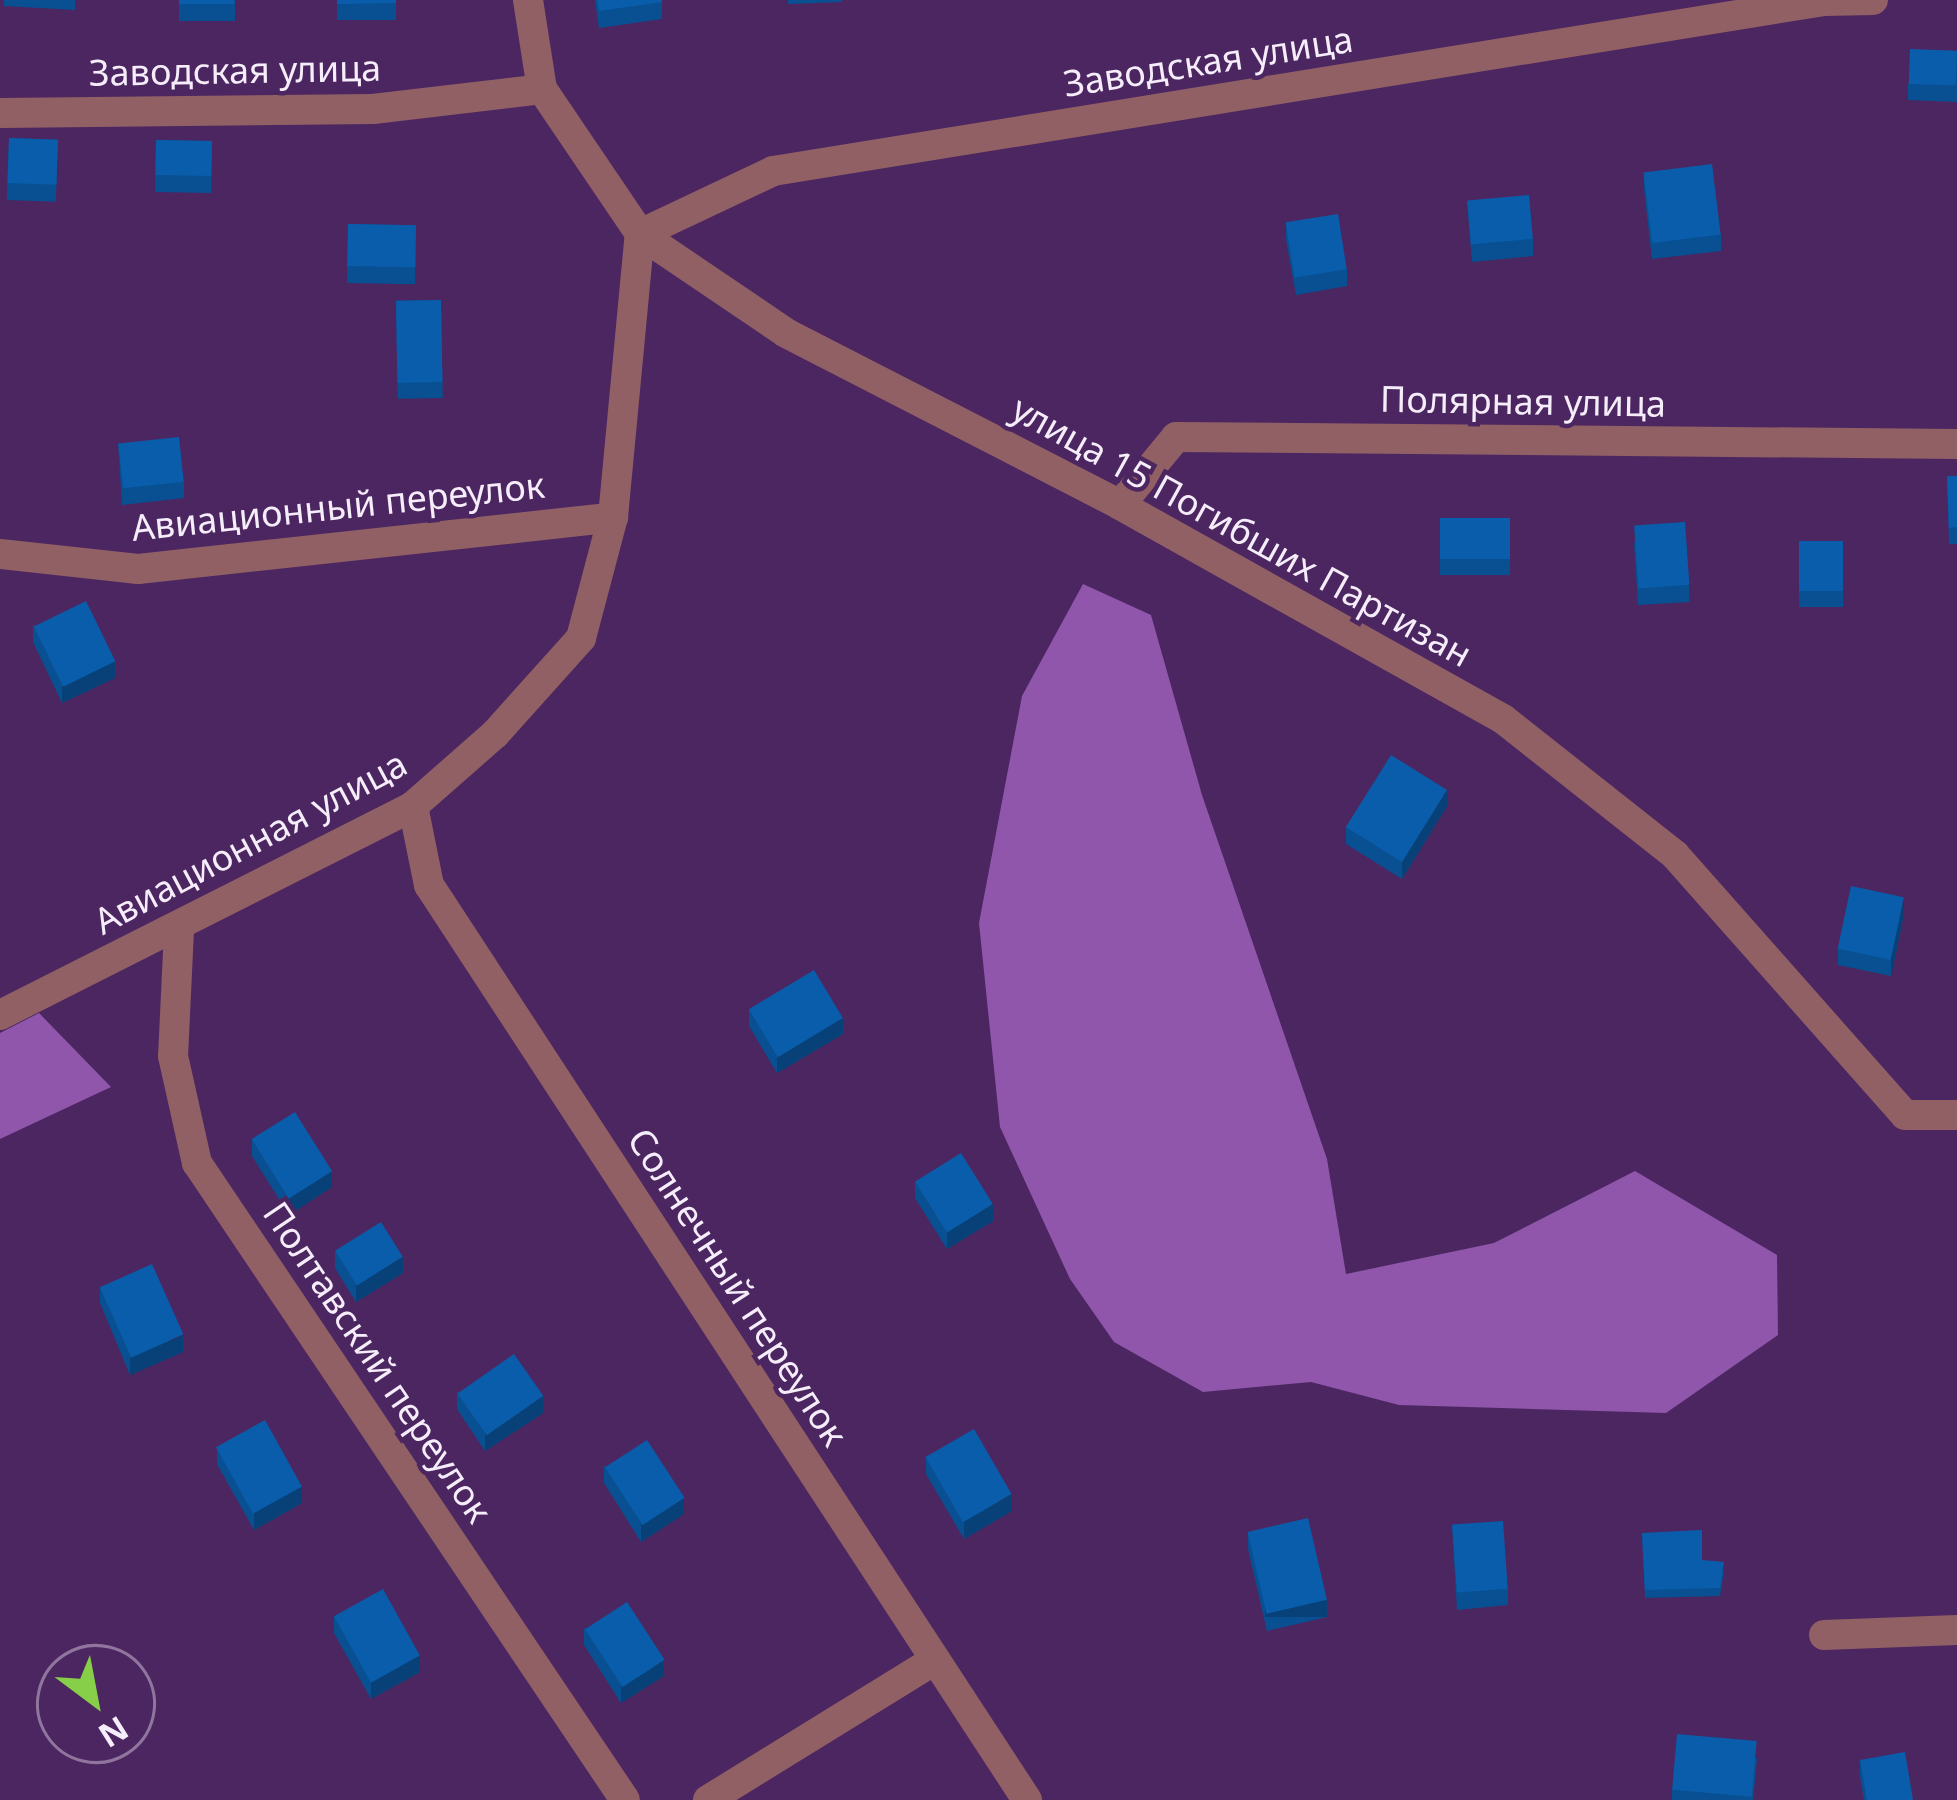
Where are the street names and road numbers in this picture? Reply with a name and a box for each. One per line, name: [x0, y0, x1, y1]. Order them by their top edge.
street label: Заводская улица: [1060, 17, 1356, 105]
street label: Заводская улица: [88, 46, 382, 94]
street label: Полярная улица: [1380, 377, 1666, 425]
street label: улица 15 Погибших Партизан: [1005, 386, 1479, 676]
street label: Авиационный переулок: [129, 463, 547, 549]
street label: Авиационная улица: [86, 741, 414, 943]
street label: Солнечный переулок: [619, 1120, 857, 1454]
street label: Полтавский переулок: [255, 1194, 501, 1530]

